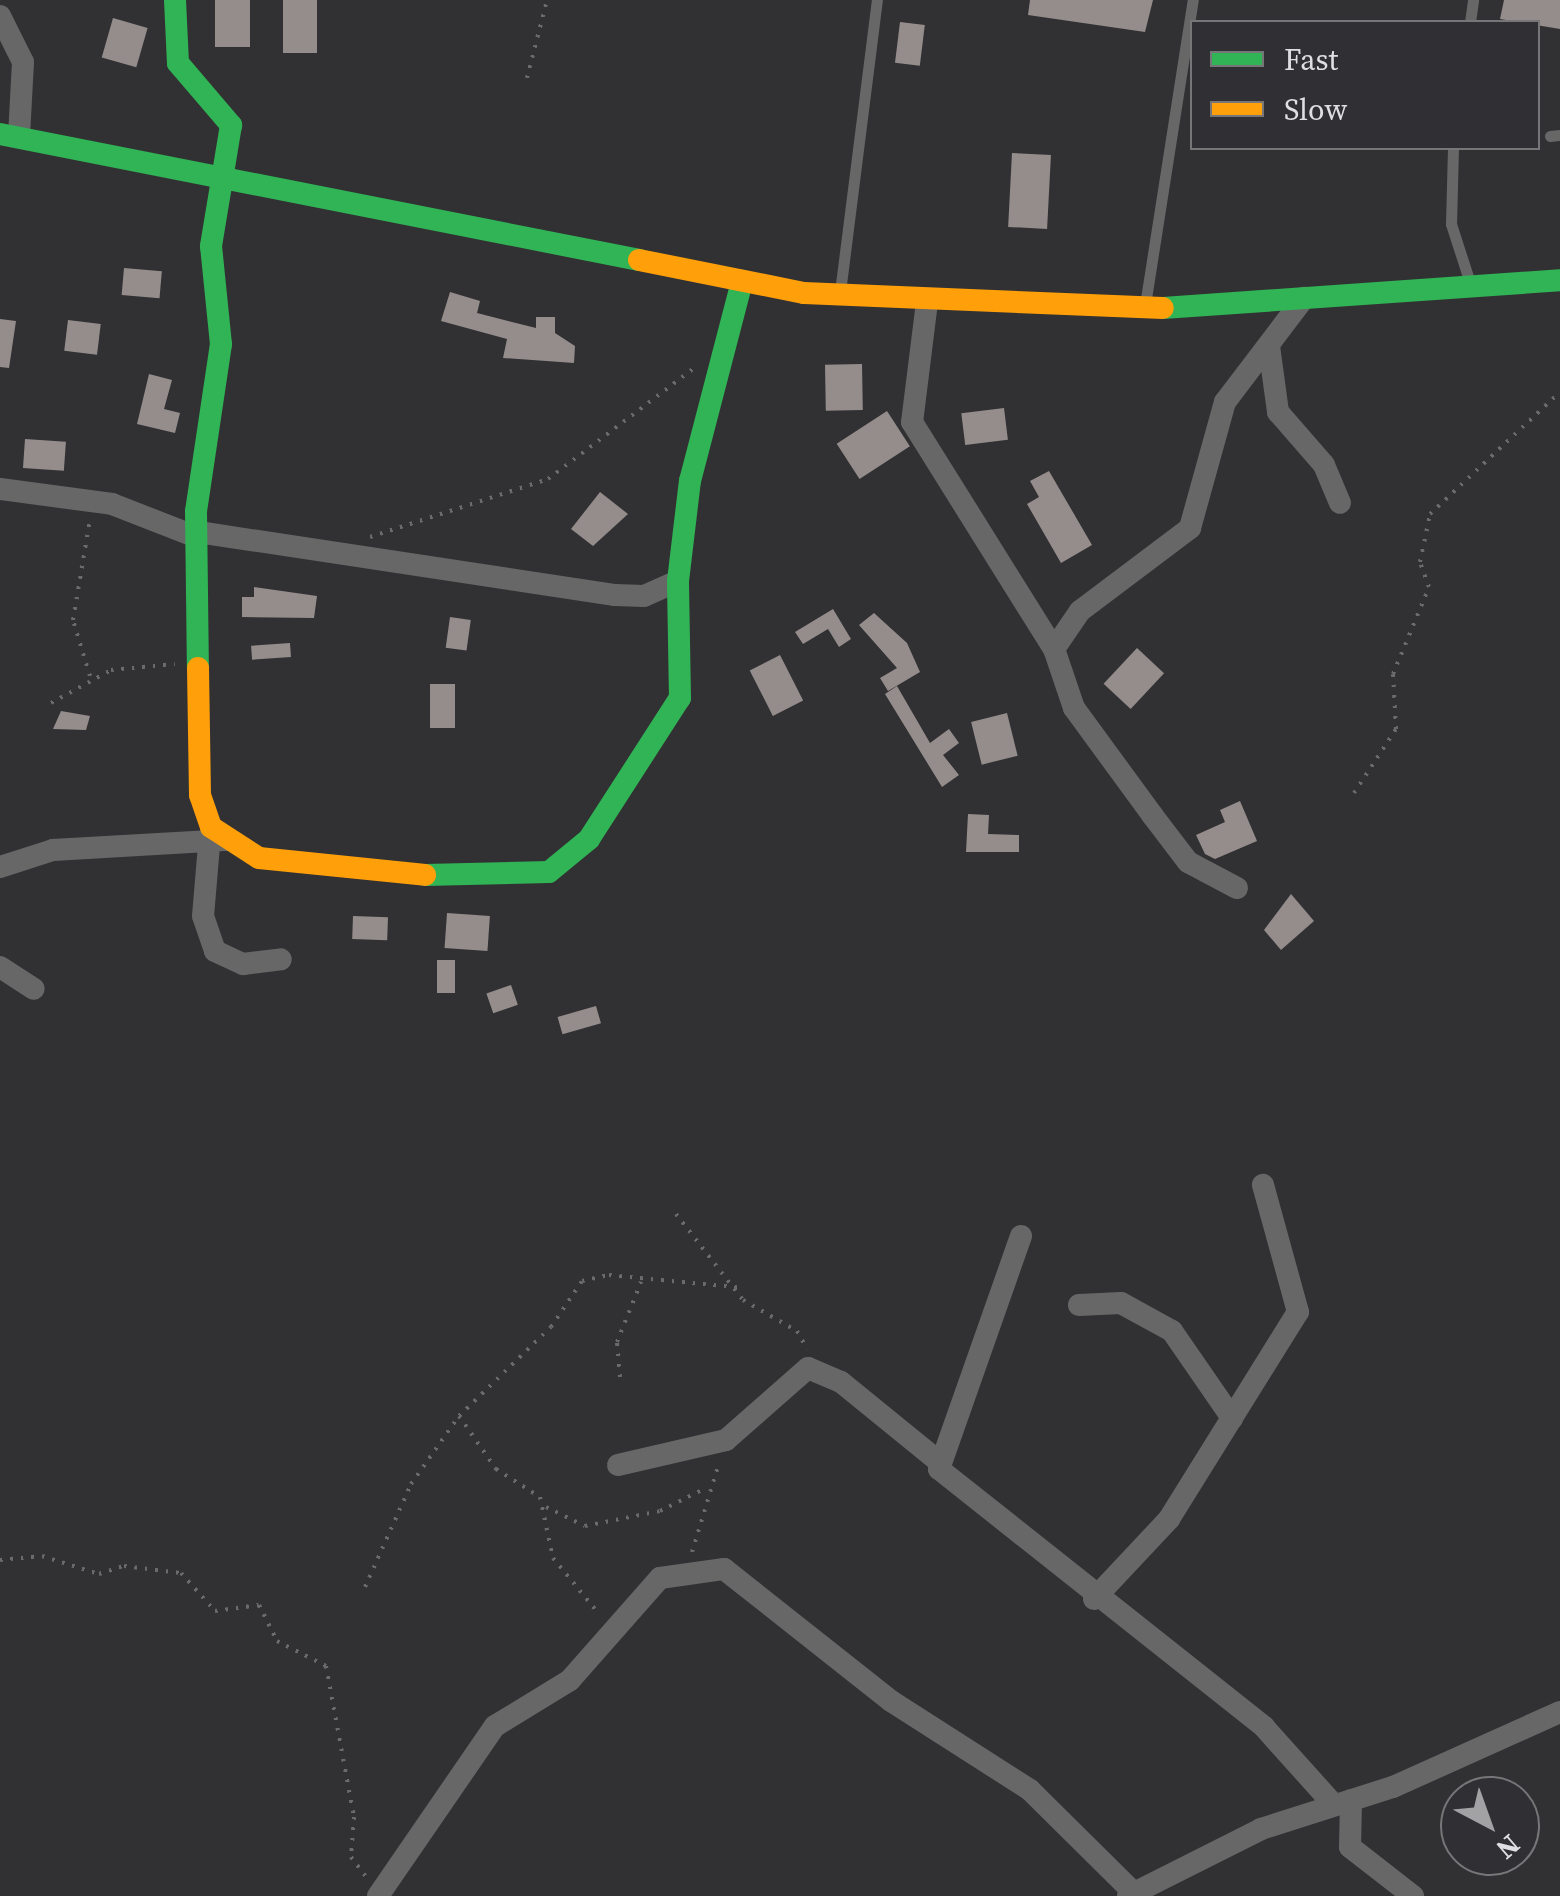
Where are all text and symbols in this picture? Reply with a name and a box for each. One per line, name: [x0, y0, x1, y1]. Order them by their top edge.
legend: [1190, 20, 1540, 150]
text: Fast: [1284, 39, 1338, 80]
text: Slow: [1284, 89, 1347, 130]
north arrow: [1440, 1776, 1540, 1876]
text: N: [1488, 1826, 1529, 1868]

